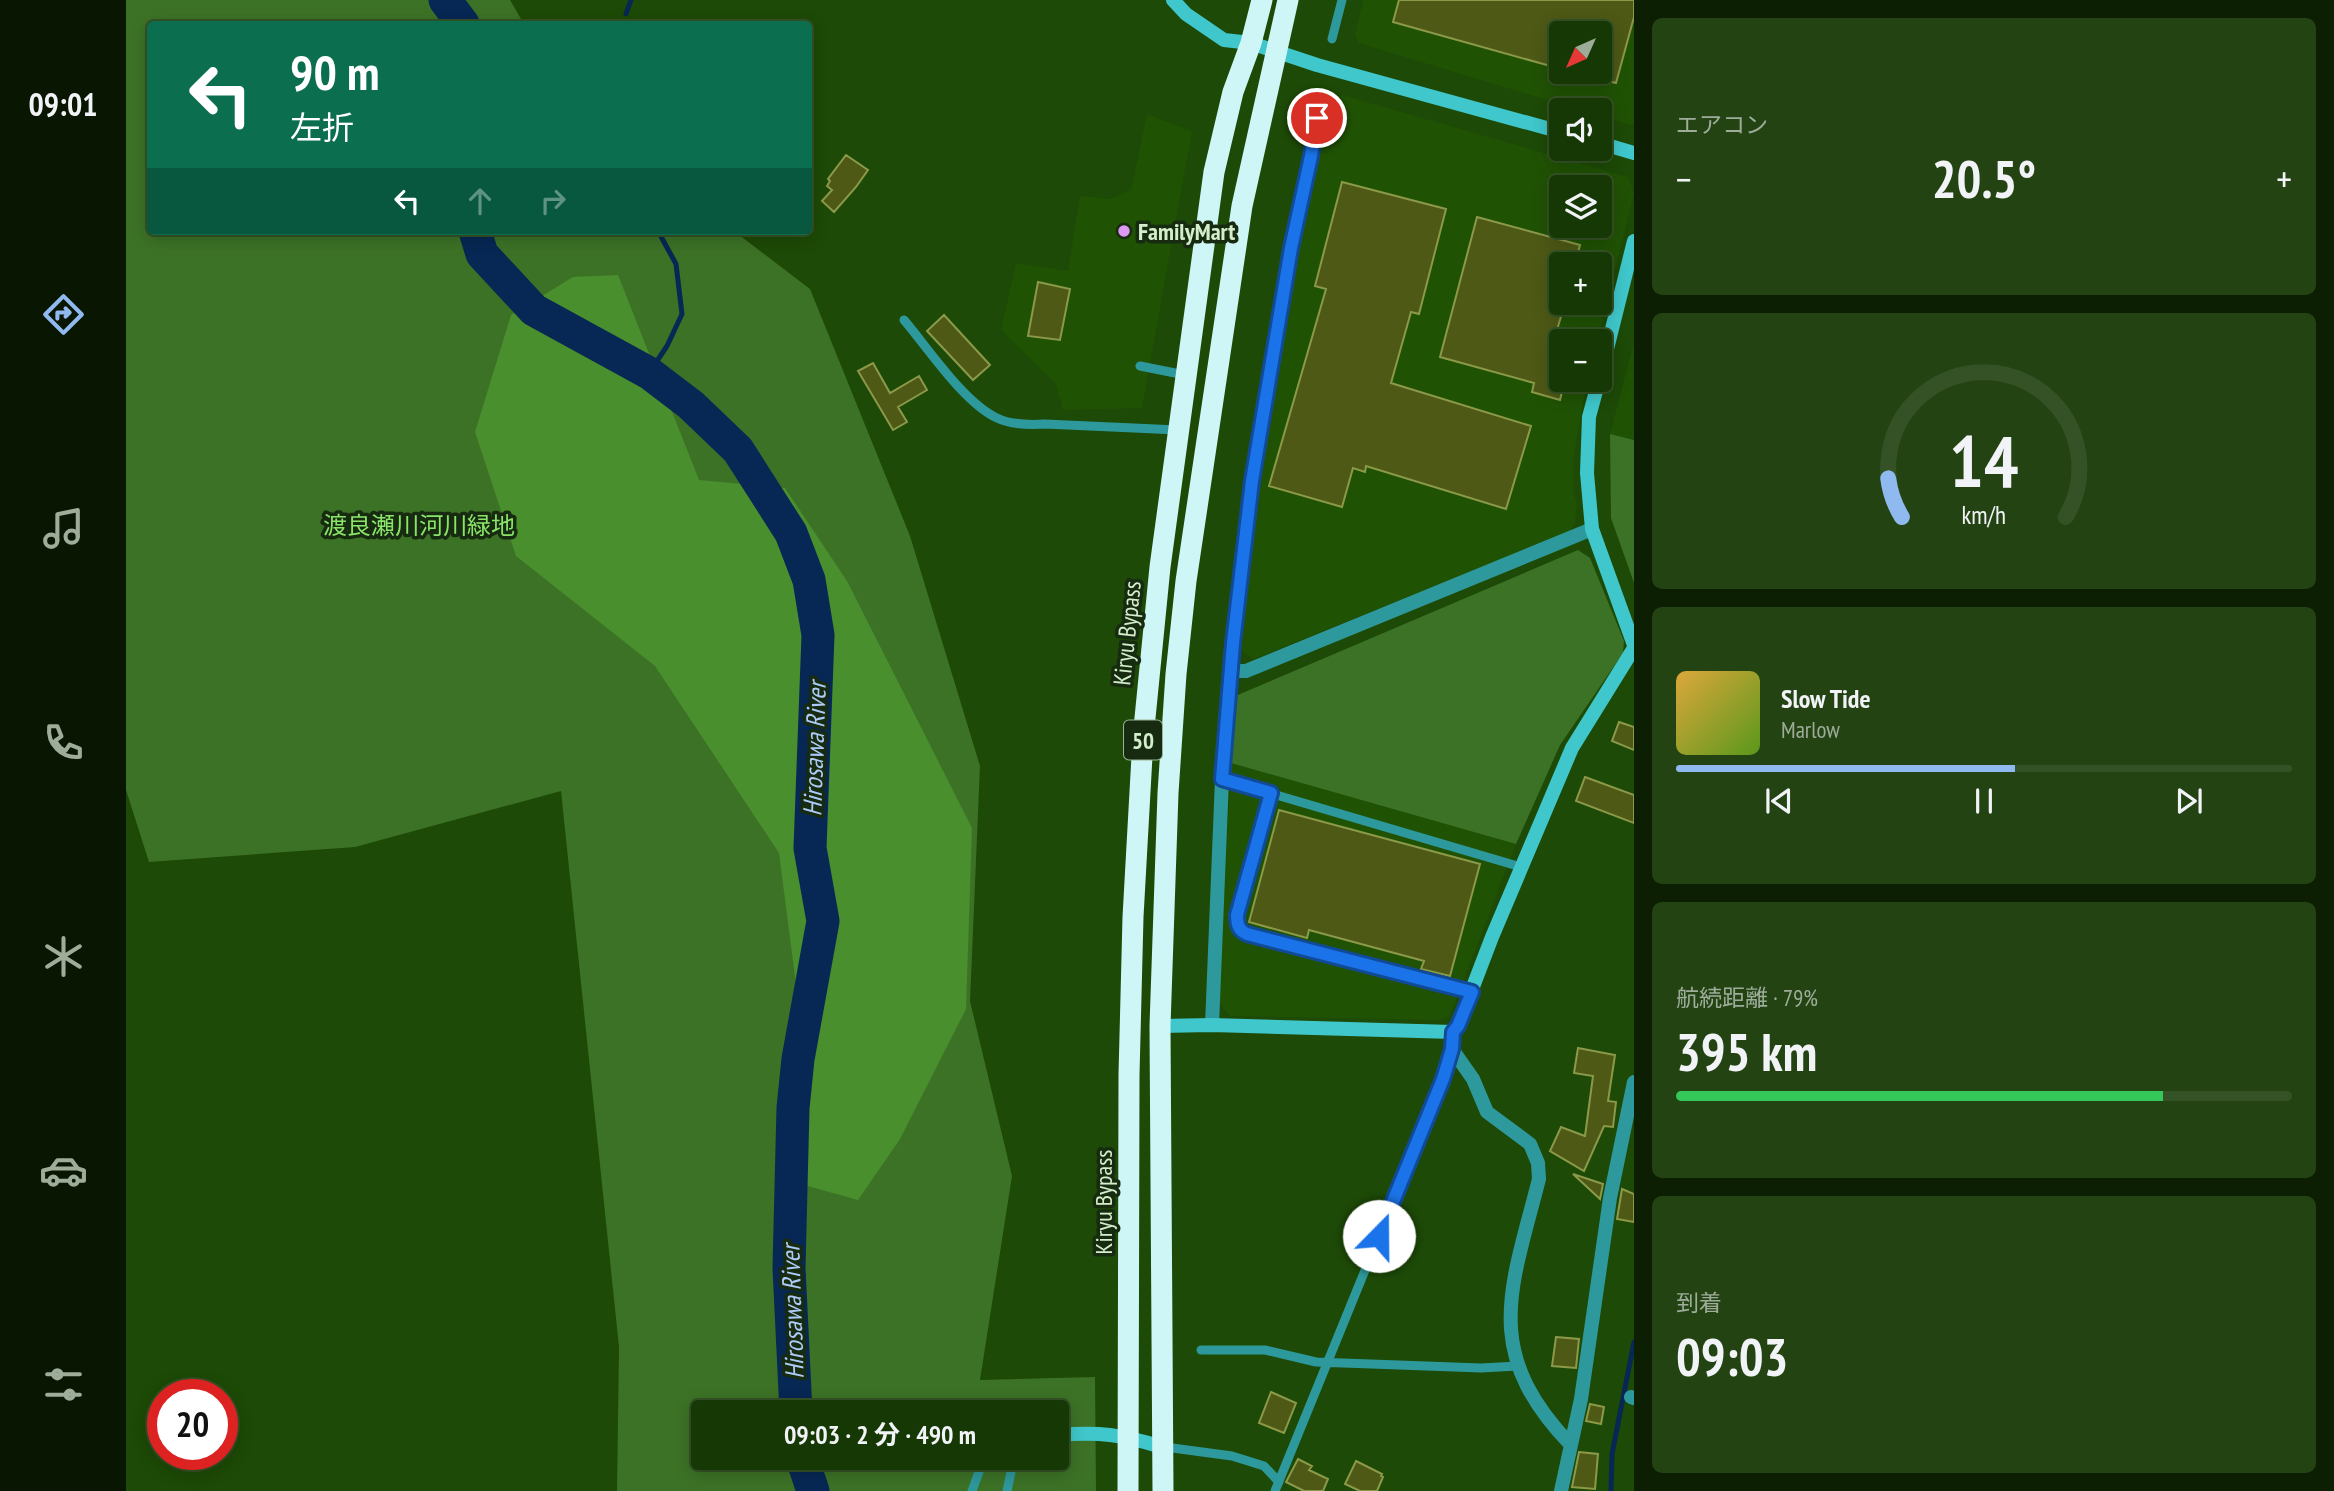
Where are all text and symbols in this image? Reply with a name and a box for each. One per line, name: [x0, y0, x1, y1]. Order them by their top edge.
north arrow: [1549, 21, 1612, 84]
map controls: [1549, 21, 1612, 392]
text: 90 m: [290, 40, 379, 104]
icon: left: [175, 49, 266, 140]
text: 09:01: [28, 83, 98, 125]
pin: [1287, 88, 1347, 148]
button: sound: [1549, 98, 1612, 161]
icon: arrive: [1298, 99, 1336, 137]
text: 左折: [290, 106, 354, 148]
text: エアコン: [1676, 110, 1768, 139]
text: 20.5°: [1932, 145, 2036, 212]
text: −: [1676, 154, 1692, 203]
text: +: [2276, 154, 2292, 203]
button: layers: [1549, 175, 1612, 238]
icon: left: [388, 182, 426, 220]
icon: ahead: [461, 182, 499, 220]
icon: right: [534, 182, 572, 220]
place label: FamilyMart: [1138, 216, 1235, 247]
marker: FamilyMart: [1116, 223, 1132, 239]
button: +: [1549, 252, 1612, 315]
icon: directions: [39, 290, 88, 339]
button: −: [1549, 329, 1612, 392]
text: 14: [1949, 413, 2019, 507]
text: km/h: [1962, 499, 2006, 531]
icon: music: [39, 504, 88, 553]
park label: 渡良瀬川河川緑地: [323, 510, 515, 541]
street label: Kiryu Bypass: [1106, 579, 1148, 687]
water label: Hirosawa River: [795, 677, 833, 817]
text: Slow Tide: [1781, 682, 1871, 715]
text: Marlow: [1781, 715, 1840, 744]
icon: phone: [39, 718, 88, 767]
road number: 50: [1124, 720, 1162, 760]
icon: previous: [1760, 782, 1798, 820]
icon: pause: [1965, 782, 2003, 820]
icon: next: [2170, 782, 2208, 820]
icon: climate: [39, 932, 88, 981]
text: 航続距離 · 79%: [1676, 983, 1818, 1012]
text: 395 km: [1676, 1018, 1817, 1085]
icon: car: [39, 1146, 88, 1195]
street label: Kiryu Bypass: [1088, 1150, 1119, 1254]
position arrow: [1342, 1199, 1416, 1273]
water label: Hirosawa River: [773, 1240, 811, 1380]
text: 到着: [1676, 1288, 1722, 1317]
text: 09:03: [1676, 1323, 1788, 1390]
icon: filters: [39, 1360, 88, 1409]
speed limit sign: 20: [147, 1379, 238, 1470]
text: 09:03 · 2 分 · 490 m: [784, 1418, 976, 1451]

